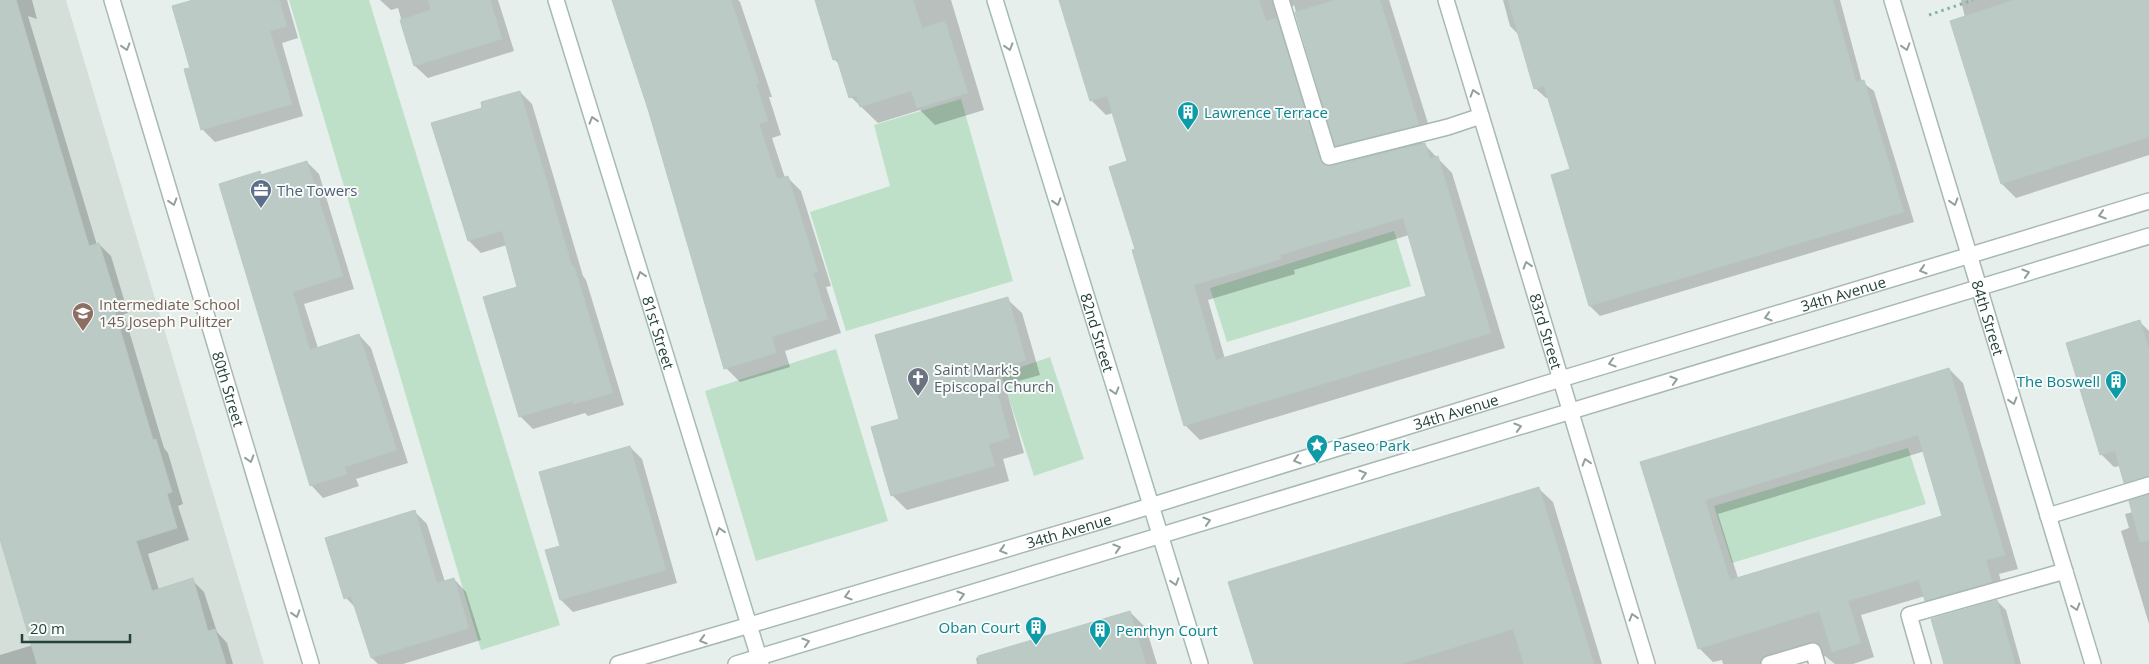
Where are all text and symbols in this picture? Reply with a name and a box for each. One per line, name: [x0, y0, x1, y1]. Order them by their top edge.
one-way arrow: [121, 42, 131, 50]
one-way arrow: [1003, 42, 1013, 50]
one-way arrow: [1901, 42, 1911, 50]
one-way arrow: [1470, 89, 1480, 98]
building icon: Lawrence Terrace: [1176, 100, 1200, 131]
place label: Lawrence Terrace: [1204, 102, 1328, 122]
one-way arrow: [589, 116, 599, 124]
office icon: The Towers: [249, 178, 273, 209]
place label: The Towers: [277, 180, 357, 200]
one-way arrow: [1051, 197, 1061, 206]
one-way arrow: [1948, 197, 1958, 206]
one-way arrow: [167, 198, 177, 206]
one-way arrow: [2099, 210, 2107, 220]
one-way arrow: [1522, 262, 1532, 270]
one-way arrow: [1920, 264, 1928, 274]
one-way arrow: [2021, 268, 2029, 278]
one-way arrow: [636, 271, 646, 280]
street label: 34th Avenue: [1798, 271, 1888, 316]
street label: 84th Street: [1967, 278, 2009, 358]
street label: 82nd Street: [1076, 291, 1119, 374]
street label: 83rd Street: [1525, 291, 1567, 372]
street label: 81st Street: [638, 293, 679, 372]
place label: Intermediate School 145 Joseph Pulitzer: [99, 294, 240, 331]
school or university icon: Intermediate School 145 Joseph Pulitzer: [71, 301, 95, 332]
one-way arrow: [1764, 311, 1772, 321]
street label: 80th Street: [208, 349, 249, 429]
one-way arrow: [1608, 358, 1617, 368]
place label: Saint Mark's Episcopal Church: [934, 359, 1054, 396]
church icon: Saint Mark's Episcopal Church: [906, 366, 930, 397]
building icon: The Boswell: [2104, 369, 2128, 400]
place label: The Boswell: [2017, 371, 2100, 391]
one-way arrow: [1669, 376, 1677, 386]
one-way arrow: [1109, 386, 1119, 394]
street label: 34th Avenue: [1411, 389, 1501, 434]
one-way arrow: [2008, 396, 2018, 404]
one-way arrow: [1513, 422, 1522, 432]
place icon: Paseo Park: [1305, 433, 1329, 464]
place label: Paseo Park: [1333, 435, 1410, 455]
one-way arrow: [244, 454, 254, 462]
one-way arrow: [1294, 455, 1302, 465]
one-way arrow: [1582, 458, 1592, 466]
one-way arrow: [1358, 470, 1366, 480]
street label: 34th Avenue: [1024, 509, 1114, 553]
one-way arrow: [1202, 517, 1211, 527]
one-way arrow: [715, 527, 725, 535]
one-way arrow: [1000, 544, 1008, 554]
one-way arrow: [1112, 544, 1120, 554]
one-way arrow: [1169, 577, 1179, 585]
one-way arrow: [844, 591, 852, 601]
one-way arrow: [957, 591, 965, 601]
one-way arrow: [2070, 602, 2080, 610]
one-way arrow: [291, 610, 301, 618]
scale bar: [22, 612, 130, 644]
one-way arrow: [1628, 614, 1638, 622]
building icon: Oban Court: [1024, 615, 1048, 646]
place label: Oban Court: [939, 617, 1020, 637]
text: 20 m: [30, 618, 65, 638]
building icon: Penrhyn Court: [1088, 618, 1112, 649]
place label: Penrhyn Court: [1116, 620, 1218, 640]
one-way arrow: [699, 634, 707, 644]
one-way arrow: [801, 638, 809, 648]

